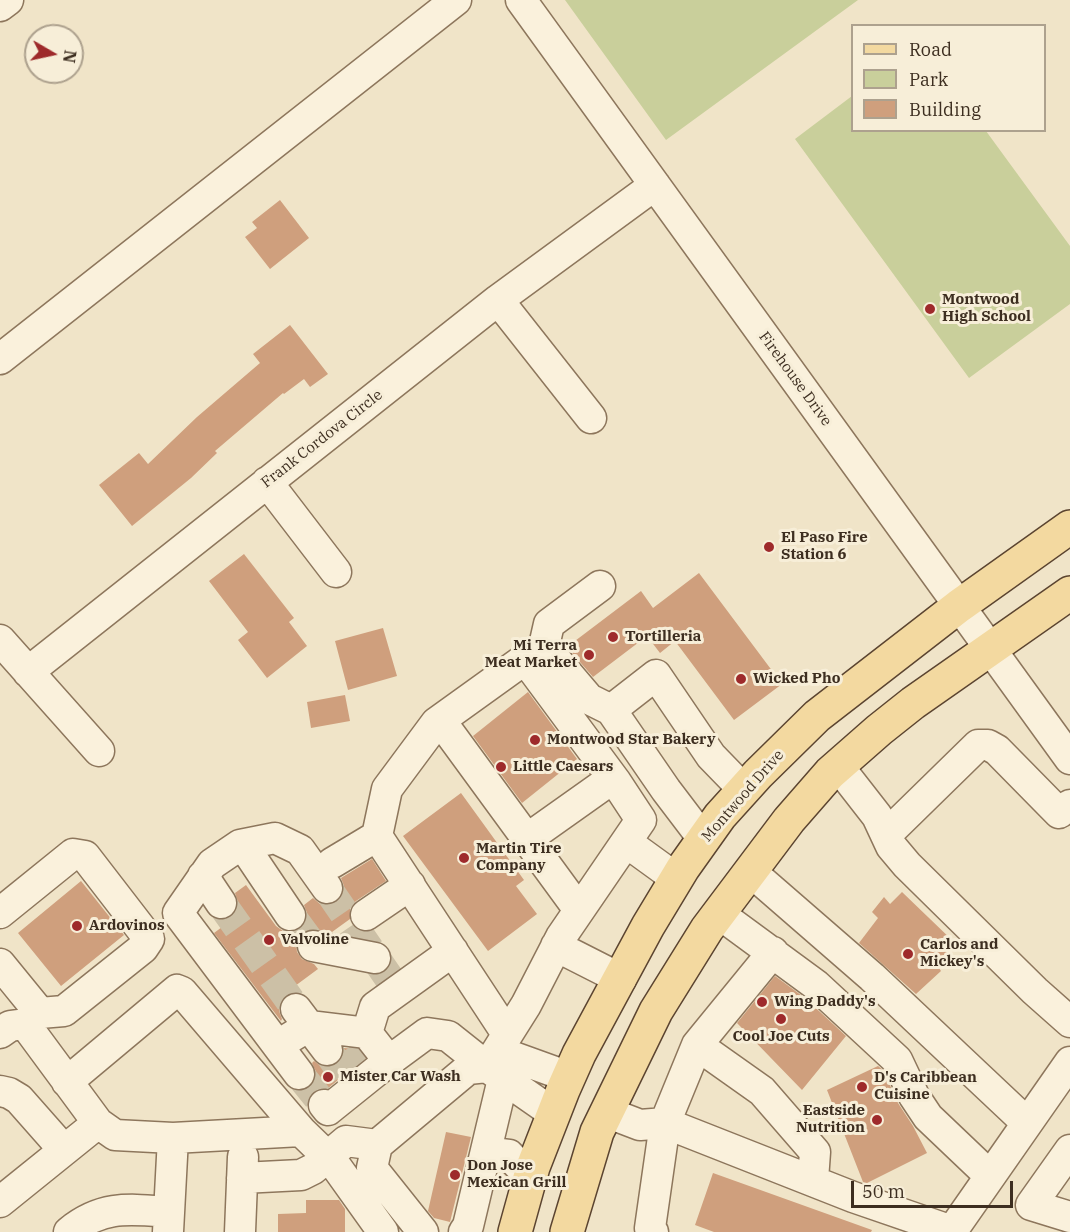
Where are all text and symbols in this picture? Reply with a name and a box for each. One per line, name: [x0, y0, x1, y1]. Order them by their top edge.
north arrow: [24, 24, 84, 84]
legend: [851, 24, 1046, 132]
text: Road: [909, 38, 952, 61]
text: N: [59, 49, 81, 64]
text: Park: [909, 68, 948, 91]
text: Building: [909, 98, 981, 121]
place label: Montwood High School: [942, 291, 1031, 326]
marker: Montwood High School: [923, 302, 937, 316]
street label: Firehouse Drive: [755, 328, 835, 430]
street label: Frank Cordova Circle: [258, 386, 386, 492]
place label: El Paso Fire Station 6: [781, 529, 868, 564]
marker: El Paso Fire Station 6: [762, 540, 776, 554]
place label: Tortilleria: [625, 628, 701, 646]
marker: Tortilleria: [606, 630, 620, 644]
place label: Mi Terra Meat Market: [485, 637, 577, 672]
marker: Mi Terra Meat Market: [582, 648, 596, 662]
place label: Wicked Pho: [753, 670, 841, 688]
marker: Wicked Pho: [734, 672, 748, 686]
place label: Montwood Star Bakery: [547, 731, 716, 749]
marker: Montwood Star Bakery: [528, 733, 542, 747]
street label: Montwood Drive: [698, 746, 788, 846]
place label: Little Caesars: [513, 758, 613, 776]
marker: Little Caesars: [494, 760, 508, 774]
place label: Martin Tire Company: [476, 840, 561, 875]
marker: Martin Tire Company: [457, 851, 471, 865]
place label: Ardovinos: [89, 917, 165, 935]
marker: Ardovinos: [70, 919, 84, 933]
place label: Valvoline: [281, 931, 349, 949]
marker: Valvoline: [262, 933, 276, 947]
place label: Carlos and Mickey's: [920, 936, 998, 971]
marker: Carlos and Mickey's: [901, 947, 915, 961]
place label: Wing Daddy's: [774, 993, 876, 1011]
marker: Wing Daddy's: [755, 995, 769, 1009]
marker: Cool Joe Cuts: [774, 1012, 788, 1026]
place label: Cool Joe Cuts: [732, 1028, 830, 1046]
place label: Mister Car Wash: [340, 1068, 461, 1086]
place label: D's Caribbean Cuisine: [874, 1069, 977, 1104]
marker: Mister Car Wash: [321, 1070, 335, 1084]
marker: D's Caribbean Cuisine: [855, 1080, 869, 1094]
place label: Eastside Nutrition: [796, 1102, 865, 1137]
marker: Eastside Nutrition: [870, 1113, 884, 1127]
place label: Don Jose Mexican Grill: [467, 1157, 566, 1192]
marker: Don Jose Mexican Grill: [448, 1168, 462, 1182]
scale bar: [854, 1169, 1016, 1207]
text: 50 m: [862, 1180, 905, 1203]

